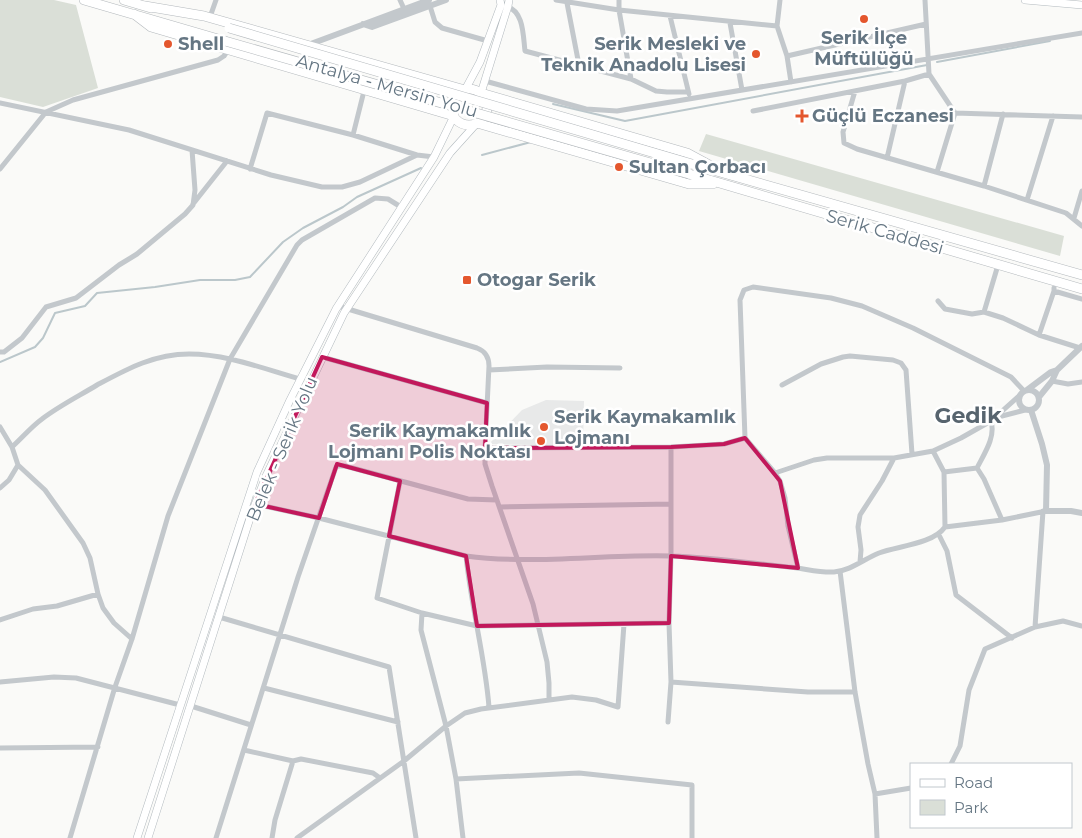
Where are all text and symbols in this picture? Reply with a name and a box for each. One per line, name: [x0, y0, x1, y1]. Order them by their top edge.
marker: Serik İlçe Müftülüğü: [858, 13, 870, 25]
place label: Serik İlçe Müftülüğü: [814, 27, 914, 70]
place label: Shell: [178, 33, 224, 55]
place label: Serik Mesleki ve Teknik Anadolu Lisesi: [541, 33, 746, 76]
marker: Shell: [162, 38, 174, 50]
marker: Serik Mesleki ve Teknik Anadolu Lisesi: [750, 48, 762, 60]
street label: Antalya - Mersin Yolu: [294, 50, 480, 122]
place label: Güçlü Eczanesi: [812, 105, 954, 127]
marker: Güçlü Eczanesi: [796, 110, 808, 122]
place label: Sultan Çorbacı: [629, 156, 766, 178]
marker: Sultan Çorbacı: [613, 161, 625, 173]
street label: Serik Caddesi: [824, 205, 946, 259]
place label: Otogar Serik: [477, 269, 596, 291]
marker: Otogar Serik: [461, 274, 473, 286]
street label: Belek - Serik Yolu: [242, 373, 322, 525]
district label: Gedik: [934, 402, 1002, 429]
place label: Serik Kaymakamlık Lojmanı: [554, 406, 736, 449]
place label: Serik Kaymakamlık Lojmanı Polis Noktası: [328, 420, 531, 463]
marker: Serik Kaymakamlık Lojmanı: [538, 421, 550, 433]
marker: Serik Kaymakamlık Lojmanı Polis Noktası: [535, 435, 547, 447]
legend: [910, 763, 1072, 828]
text: Road: [954, 773, 993, 792]
text: Park: [954, 798, 988, 817]

